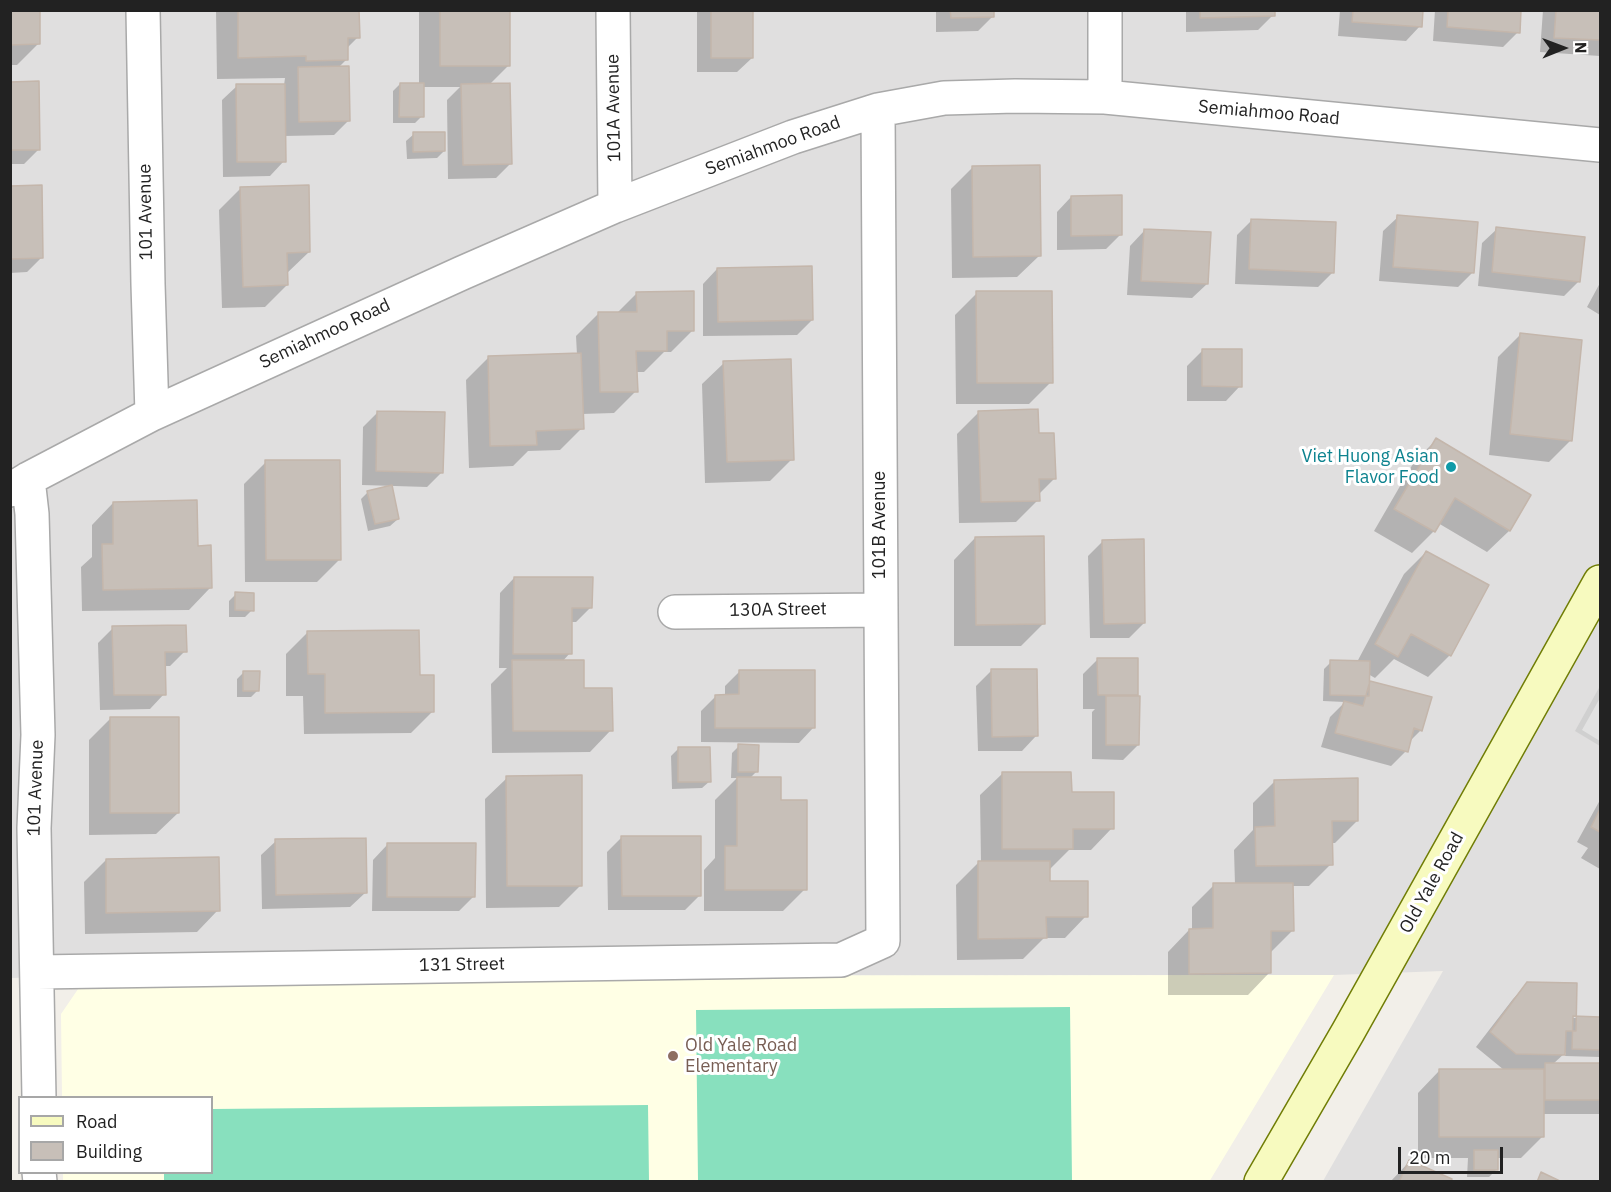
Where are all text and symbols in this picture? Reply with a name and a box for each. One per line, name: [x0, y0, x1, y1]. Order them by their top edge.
north arrow: [1533, 18, 1593, 78]
text: N: [1571, 42, 1591, 54]
street label: 101A Avenue: [602, 54, 626, 162]
street label: Semiahmoo Road: [1197, 96, 1341, 130]
street label: Semiahmoo Road: [703, 112, 843, 180]
street label: 101 Avenue: [134, 163, 158, 261]
street label: Semiahmoo Road: [256, 294, 394, 374]
place label: Viet Huong Asian Flavor Food: [1301, 446, 1439, 488]
marker: Viet Huong Asian Flavor Food: [1444, 460, 1458, 474]
street label: 101B Avenue: [869, 471, 891, 579]
street label: 130A Street: [729, 598, 827, 622]
street label: 101 Avenue: [24, 739, 48, 837]
street label: Old Yale Road: [1395, 829, 1469, 937]
street label: 131 Street: [419, 953, 505, 977]
place label: Old Yale Road Elementary: [685, 1035, 797, 1078]
marker: Old Yale Road Elementary: [666, 1049, 680, 1063]
legend: [18, 1096, 213, 1174]
text: Road: [76, 1110, 117, 1133]
scale bar: [1401, 1135, 1506, 1173]
text: Building: [76, 1140, 142, 1163]
text: 20 m: [1409, 1146, 1451, 1169]

